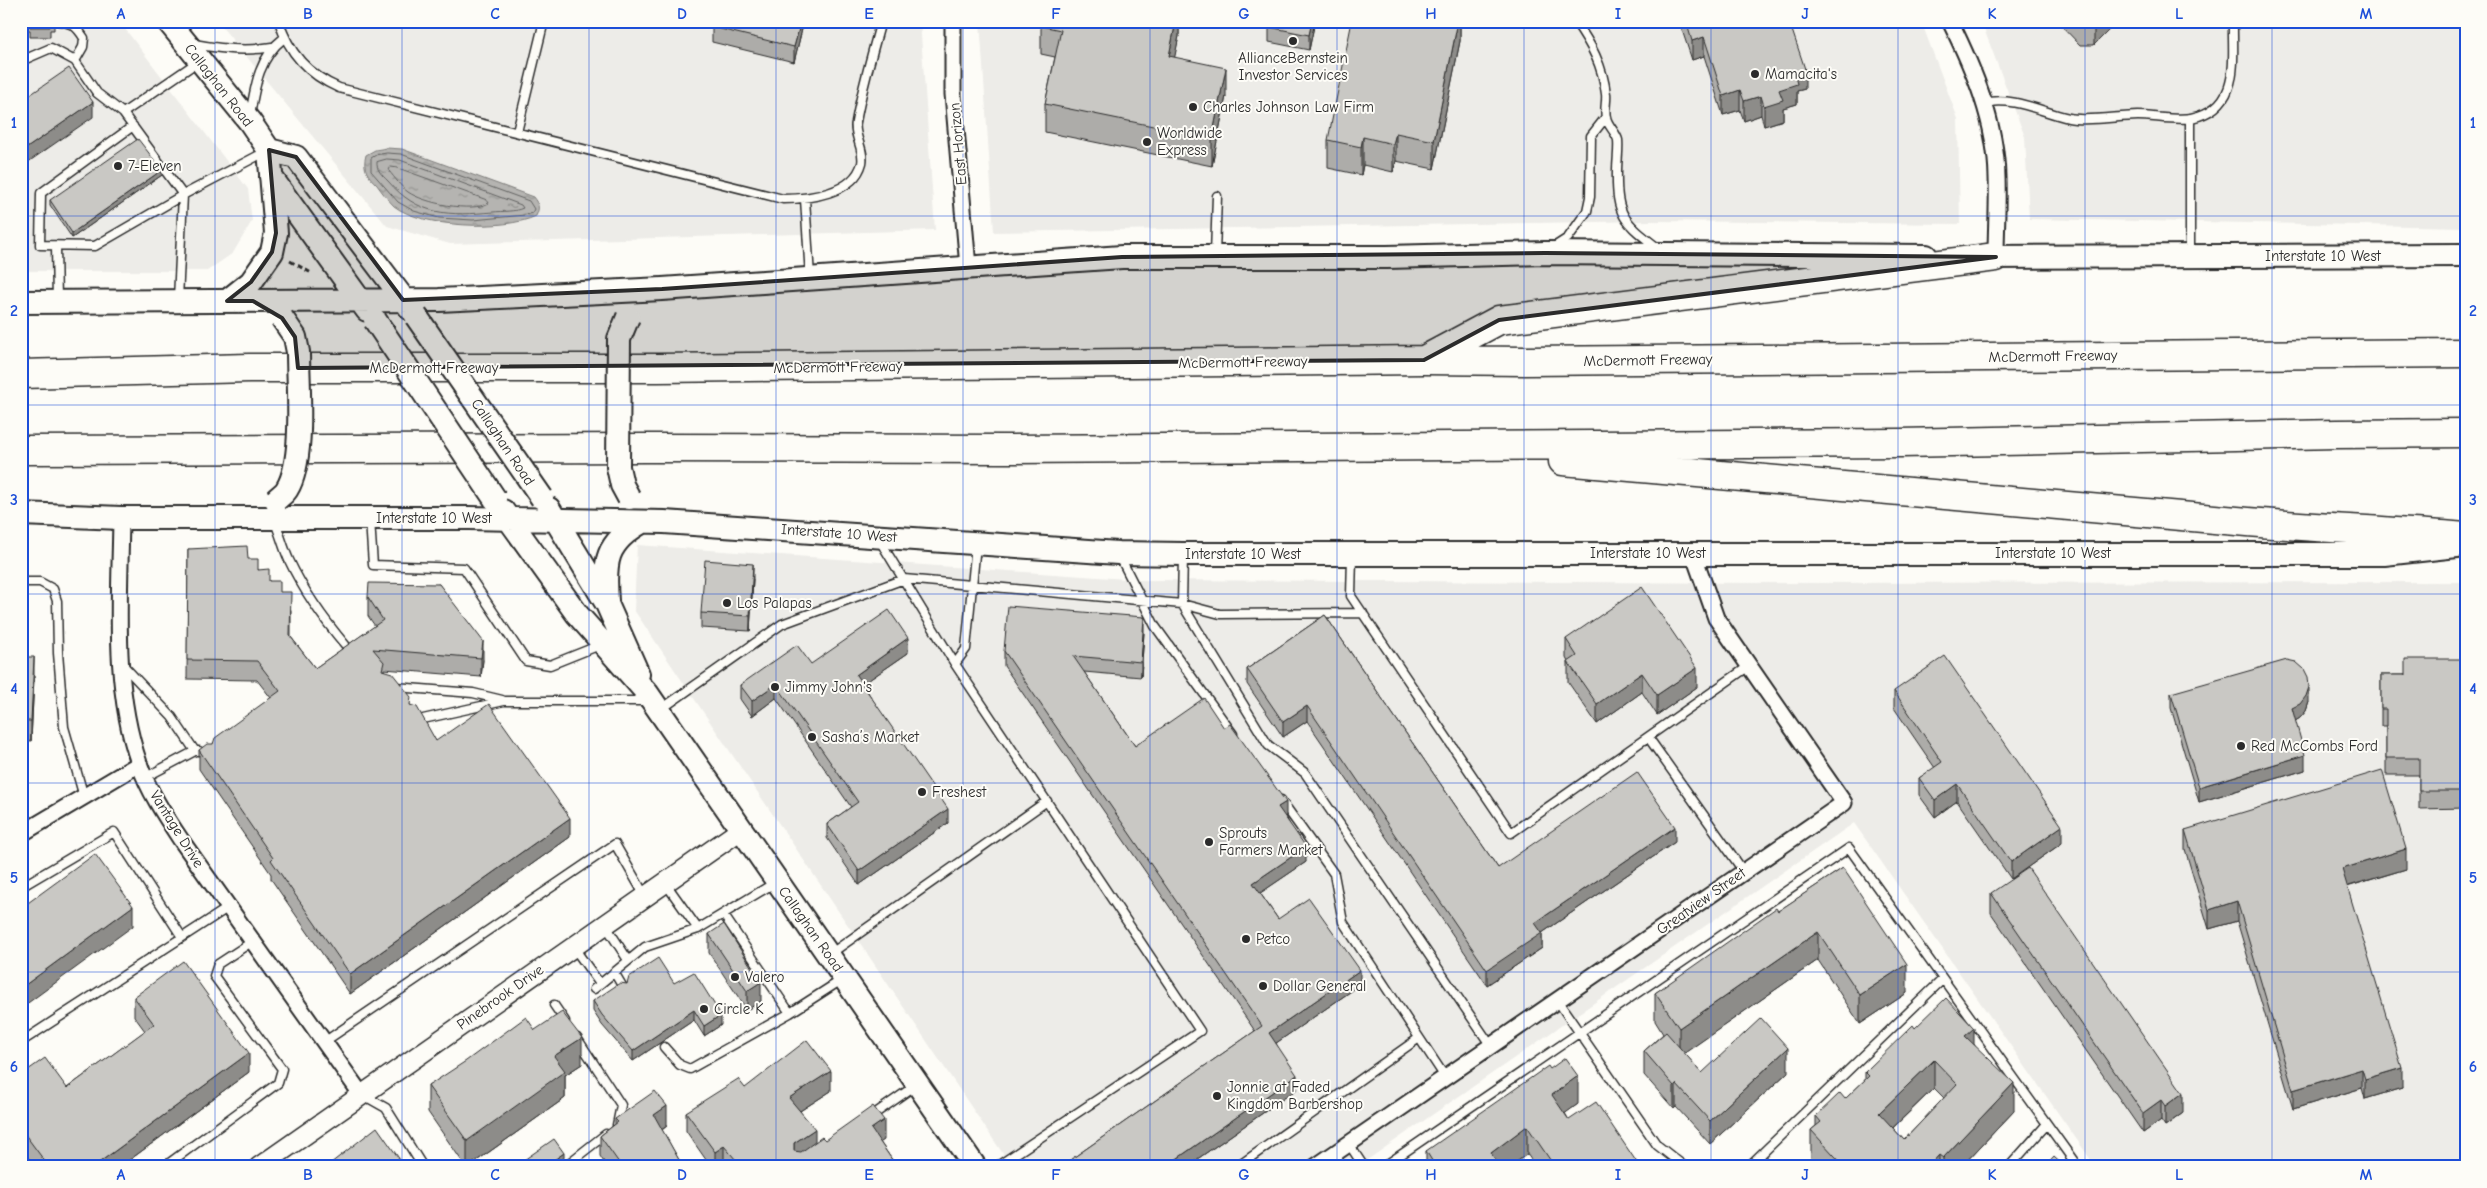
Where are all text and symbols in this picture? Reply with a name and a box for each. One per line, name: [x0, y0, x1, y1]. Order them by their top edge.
text: A: [117, 5, 126, 23]
text: B: [303, 5, 313, 23]
text: C: [490, 5, 500, 23]
text: D: [677, 5, 687, 23]
text: E: [864, 5, 874, 23]
text: F: [1051, 5, 1061, 23]
text: G: [1238, 5, 1250, 23]
text: H: [1425, 5, 1437, 23]
text: I: [1615, 5, 1621, 23]
text: J: [1801, 5, 1809, 23]
text: K: [1987, 5, 1997, 23]
text: L: [2175, 5, 2183, 23]
text: M: [2360, 5, 2373, 23]
marker: AllianceBernstein Investor Services: [1287, 35, 1299, 47]
street label: Callaghan Road: [181, 40, 257, 130]
place label: AllianceBernstein Investor Services: [1238, 49, 1348, 84]
place label: Mamacita's: [1765, 65, 1837, 83]
marker: Mamacita's: [1749, 68, 1761, 80]
place label: Charles Johnson Law Firm: [1203, 98, 1374, 116]
marker: Charles Johnson Law Firm: [1187, 101, 1199, 113]
street label: East Horizon: [945, 102, 971, 186]
text: 1: [11, 114, 17, 132]
text: 1: [2470, 114, 2476, 132]
place label: Worldwide Express: [1157, 124, 1223, 159]
marker: Worldwide Express: [1141, 136, 1153, 148]
place label: 7-Eleven: [128, 157, 182, 175]
marker: 7-Eleven: [112, 160, 124, 172]
street label: Interstate 10 West: [2265, 247, 2382, 265]
text: 2: [10, 302, 18, 320]
text: 2: [2469, 302, 2477, 320]
street label: McDermott Freeway: [1988, 346, 2118, 366]
street label: McDermott Freeway: [1583, 350, 1713, 370]
street label: McDermott Freeway: [1178, 352, 1308, 372]
street label: McDermott Freeway: [773, 357, 903, 377]
street label: McDermott Freeway: [369, 359, 499, 377]
street label: Callaghan Road: [467, 395, 539, 489]
text: 3: [10, 491, 18, 509]
text: 3: [2469, 491, 2477, 509]
street label: Interstate 10 West: [376, 509, 493, 527]
street label: Interstate 10 West: [781, 520, 898, 546]
street label: Interstate 10 West: [1590, 544, 1707, 562]
street label: Interstate 10 West: [1995, 544, 2112, 562]
street label: Interstate 10 West: [1185, 545, 1302, 563]
place label: Los Palapas: [737, 594, 812, 612]
marker: Los Palapas: [721, 597, 733, 609]
place label: Jimmy John's: [785, 678, 872, 696]
text: 4: [10, 680, 18, 698]
text: 4: [2469, 680, 2477, 698]
marker: Jimmy John's: [769, 681, 781, 693]
place label: Sasha’s Market: [822, 728, 920, 746]
marker: Sasha’s Market: [806, 731, 818, 743]
place label: Red McCombs Ford: [2251, 737, 2378, 755]
marker: Red McCombs Ford: [2235, 740, 2247, 752]
place label: Freshest: [932, 783, 987, 801]
marker: Freshest: [916, 786, 928, 798]
street label: Vantage Drive: [146, 787, 208, 871]
place label: Sprouts Farmers Market: [1219, 824, 1323, 859]
marker: Sprouts Farmers Market: [1203, 836, 1215, 848]
street label: Greatview Street: [1653, 863, 1750, 938]
text: 5: [10, 869, 18, 887]
text: 5: [2469, 869, 2477, 887]
street label: Callaghan Road: [775, 883, 847, 975]
place label: Petco: [1256, 930, 1290, 948]
marker: Petco: [1240, 933, 1252, 945]
street label: Pinebrook Drive: [453, 960, 547, 1034]
place label: Valero: [745, 968, 784, 986]
marker: Valero: [729, 971, 741, 983]
place label: Dollar General: [1273, 977, 1366, 995]
marker: Dollar General: [1257, 980, 1269, 992]
place label: Circle K: [714, 1000, 764, 1018]
marker: Circle K: [698, 1003, 710, 1015]
text: 6: [10, 1058, 18, 1076]
text: 6: [2469, 1058, 2477, 1076]
place label: Jonnie at Faded Kingdom Barbershop: [1227, 1078, 1363, 1113]
marker: Jonnie at Faded Kingdom Barbershop: [1211, 1090, 1223, 1102]
text: A: [117, 1166, 126, 1184]
text: B: [303, 1166, 313, 1184]
text: C: [490, 1166, 500, 1184]
text: D: [677, 1166, 687, 1184]
text: E: [864, 1166, 874, 1184]
text: F: [1051, 1166, 1061, 1184]
text: G: [1238, 1166, 1250, 1184]
text: H: [1425, 1166, 1437, 1184]
text: I: [1615, 1166, 1621, 1184]
text: J: [1801, 1166, 1809, 1184]
text: K: [1987, 1166, 1997, 1184]
text: L: [2175, 1166, 2183, 1184]
text: M: [2360, 1166, 2373, 1184]

